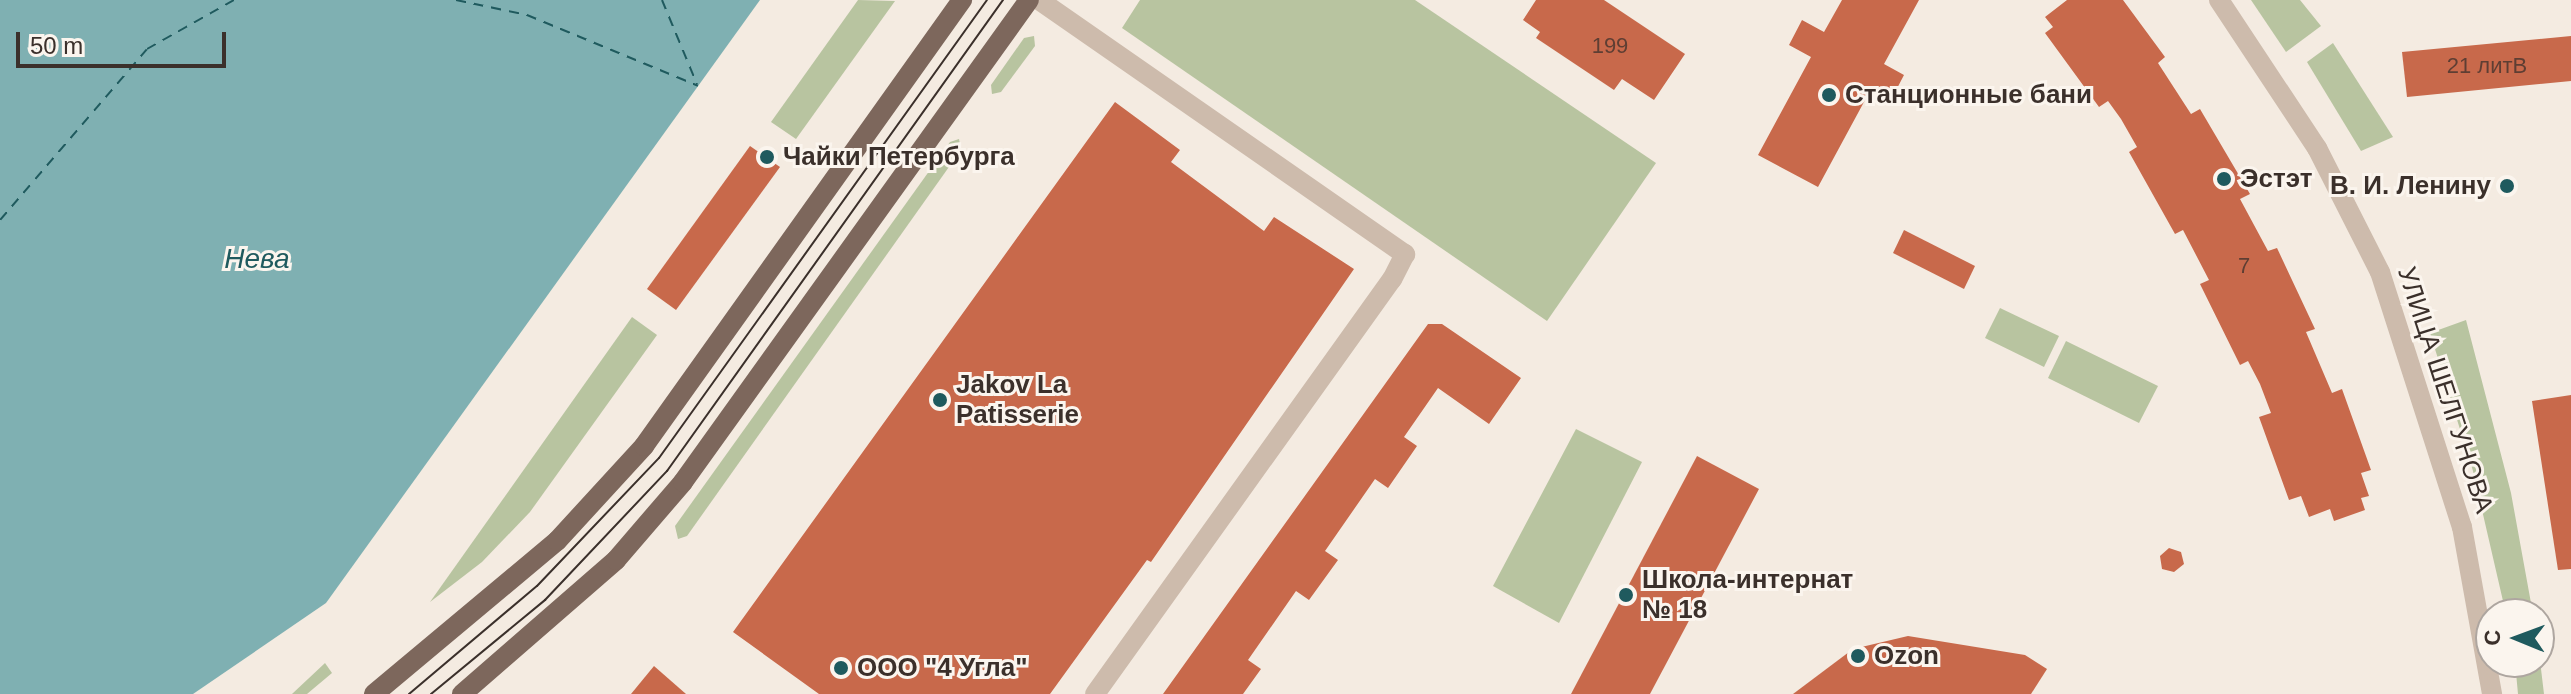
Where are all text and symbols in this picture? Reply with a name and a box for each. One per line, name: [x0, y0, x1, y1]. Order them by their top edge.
scale bar: [20, 16, 230, 66]
text: 50 m: [30, 32, 83, 59]
house number: 199: [1592, 33, 1628, 59]
house number: 21 литВ: [2447, 53, 2527, 79]
place label: Станционные бани: [1845, 79, 2092, 111]
marker: Станционные бани: [1820, 86, 1838, 104]
place label: Чайки Петербурга: [783, 141, 1015, 173]
marker: Чайки Петербурга: [758, 148, 776, 166]
place label: Эстэт: [2240, 163, 2312, 195]
marker: Эстэт: [2215, 170, 2233, 188]
place label: В. И. Ленину: [2330, 170, 2491, 202]
marker: В. И. Ленину: [2498, 177, 2516, 195]
water label: Нева: [224, 242, 290, 276]
house number: 7: [2238, 253, 2250, 279]
street label: УЛИЦА ШЕЛГУНОВА: [2390, 263, 2500, 517]
place label: Jakov La Patisserie: [956, 369, 1079, 430]
marker: Jakov La Patisserie: [931, 391, 949, 409]
place label: Школа-интернат № 18: [1642, 564, 1853, 626]
marker: Школа-интернат № 18: [1617, 586, 1635, 604]
north arrow: [2475, 598, 2555, 678]
text: С: [2480, 629, 2505, 646]
place label: Ozon: [1874, 640, 1939, 672]
marker: Ozon: [1849, 647, 1867, 665]
place label: ООО "4 Угла": [857, 652, 1028, 684]
marker: ООО "4 Угла": [832, 659, 850, 677]

